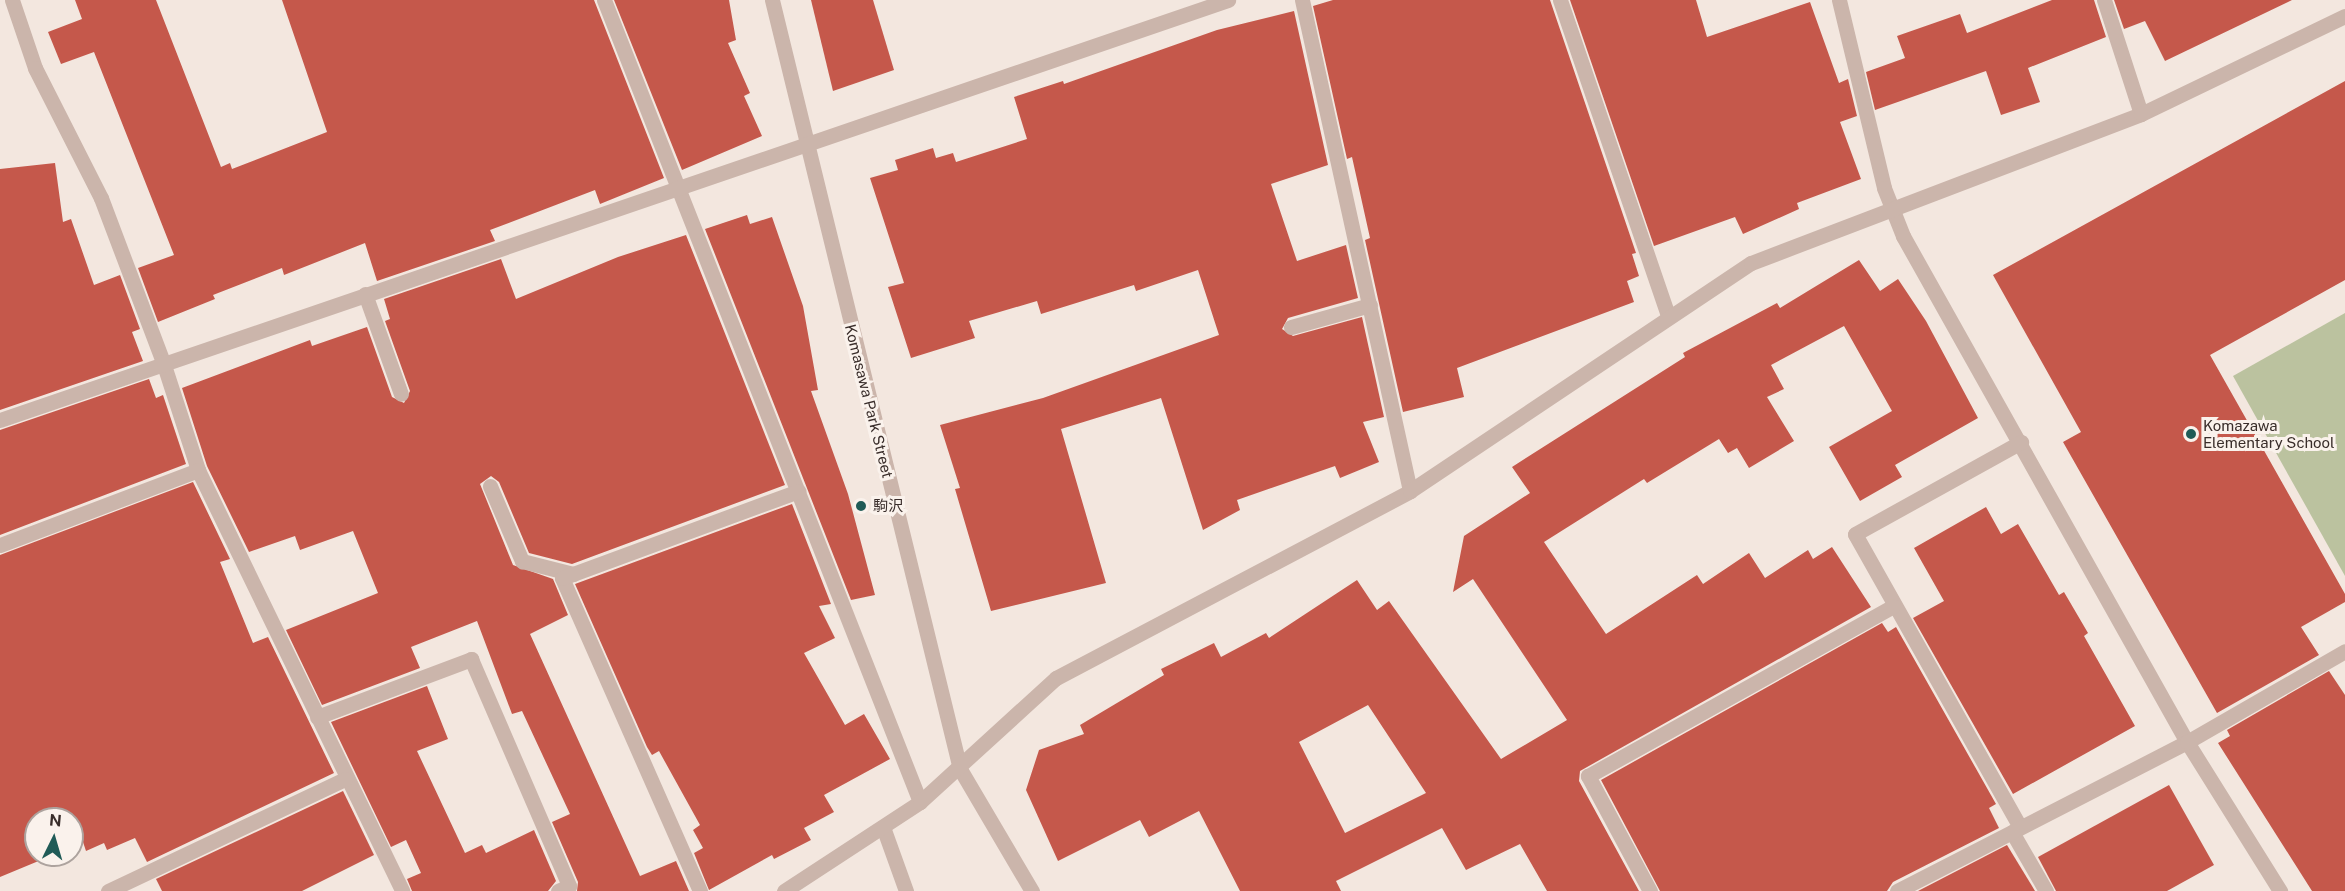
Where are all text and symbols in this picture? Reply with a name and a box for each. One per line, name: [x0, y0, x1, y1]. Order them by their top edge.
street label: Komasawa Park Street: [841, 322, 897, 480]
place label: Komazawa Elementary School: [2203, 416, 2335, 451]
marker: Komazawa Elementary School: [2184, 427, 2198, 441]
place label: 駒沢: [873, 497, 903, 515]
marker: 駒沢: [854, 499, 868, 513]
north arrow: [24, 807, 84, 867]
text: N: [48, 811, 62, 831]

